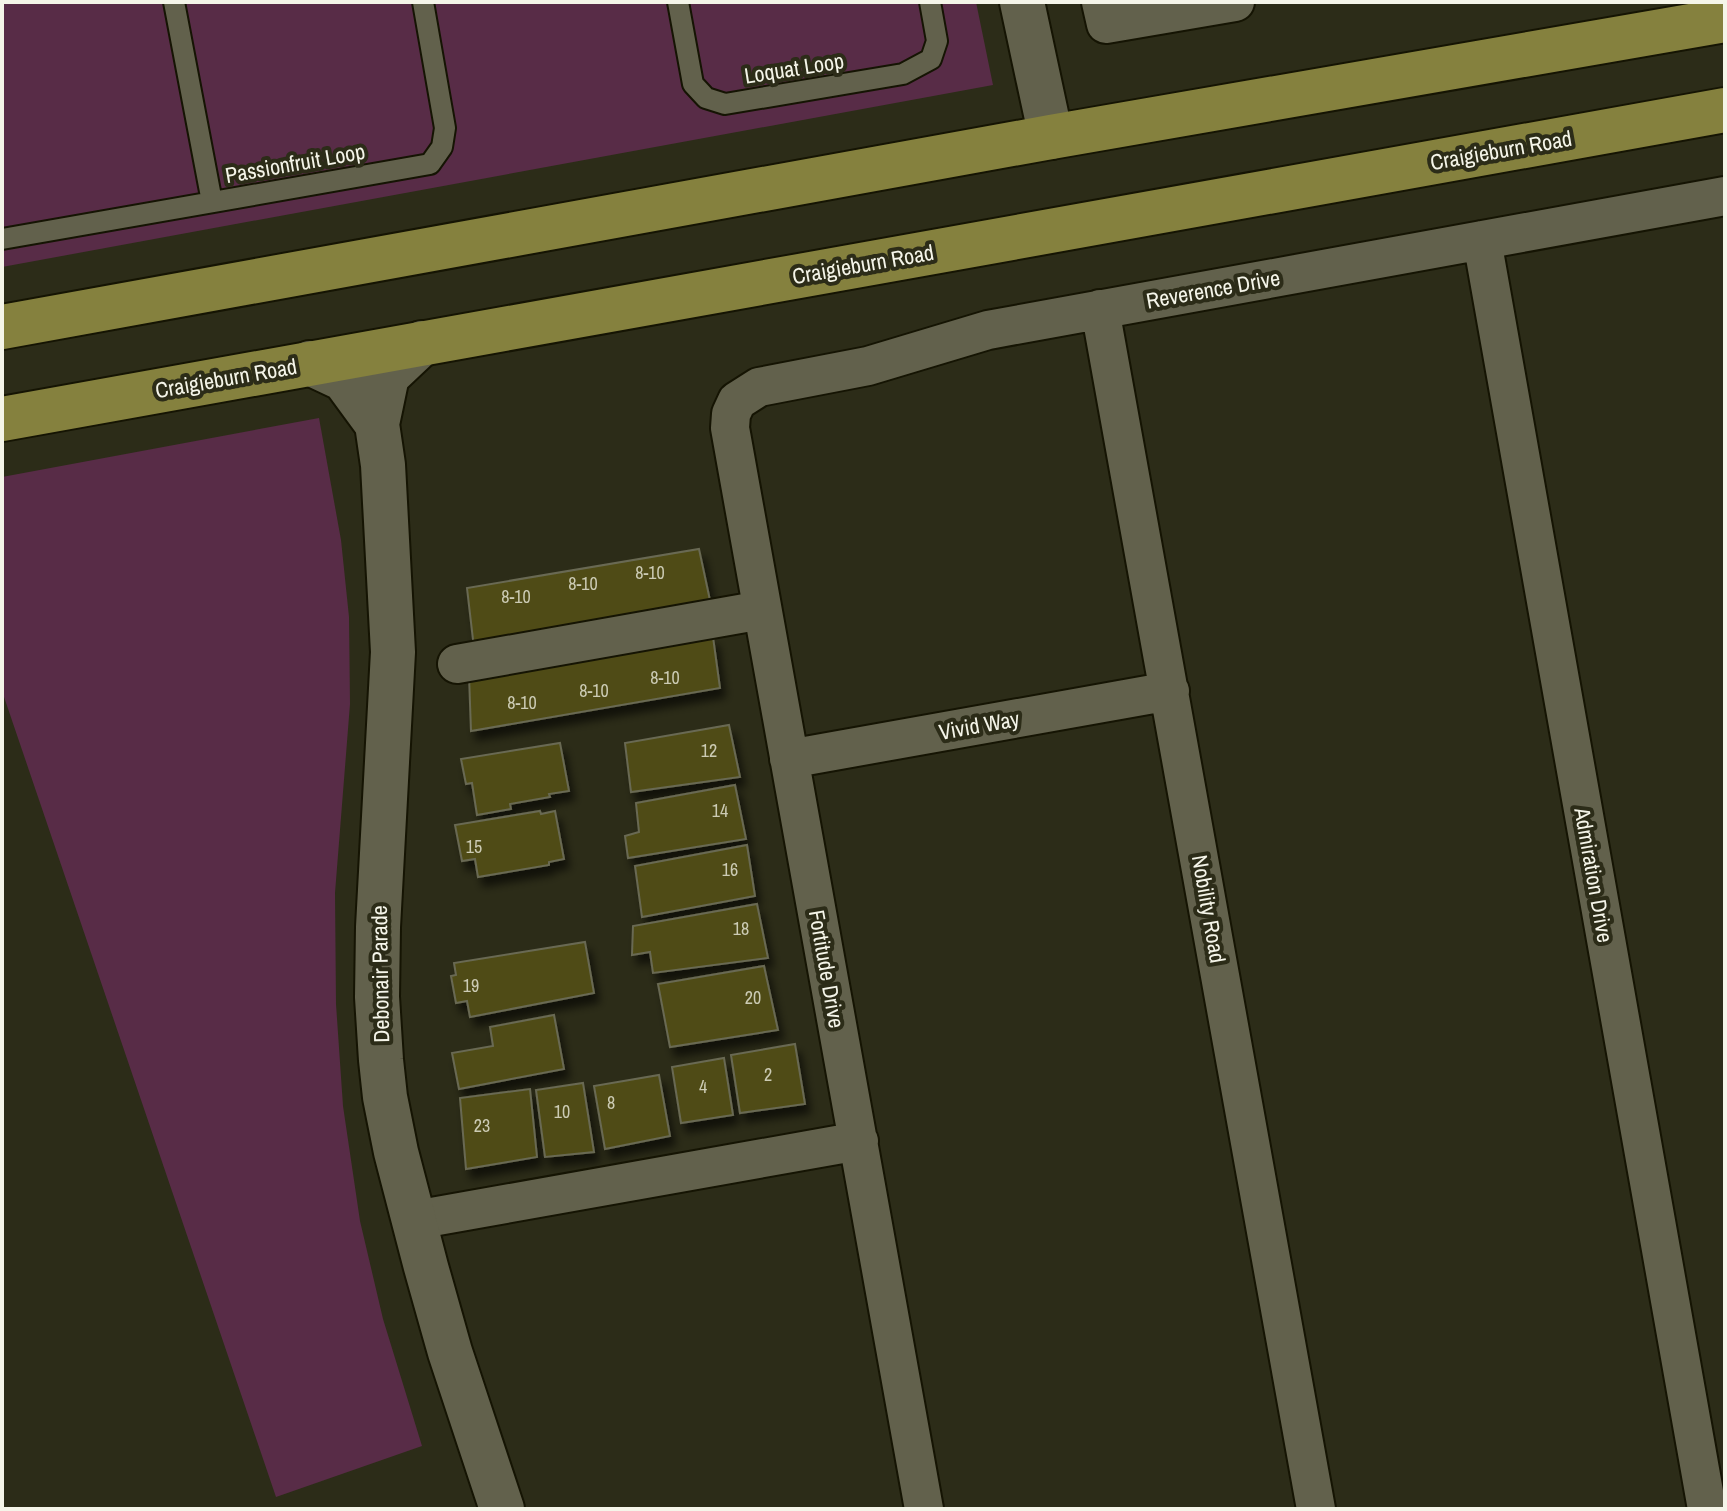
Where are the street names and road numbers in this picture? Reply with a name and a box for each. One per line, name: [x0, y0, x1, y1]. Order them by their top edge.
street label: Loquat Loop: [742, 45, 846, 91]
street label: Craigieburn Road: [1428, 123, 1574, 177]
street label: Passionfruit Loop: [223, 136, 367, 190]
street label: Craigieburn Road: [790, 237, 936, 291]
street label: Reverence Drive: [1144, 262, 1282, 316]
street label: Craigieburn Road: [153, 351, 299, 405]
street label: Vivid Way: [936, 703, 1022, 747]
street label: Admiration Drive: [1567, 804, 1621, 945]
street label: Nobility Road: [1185, 853, 1233, 965]
street label: Debonair Parade: [364, 905, 396, 1043]
street label: Fortitude Drive: [802, 908, 852, 1030]

